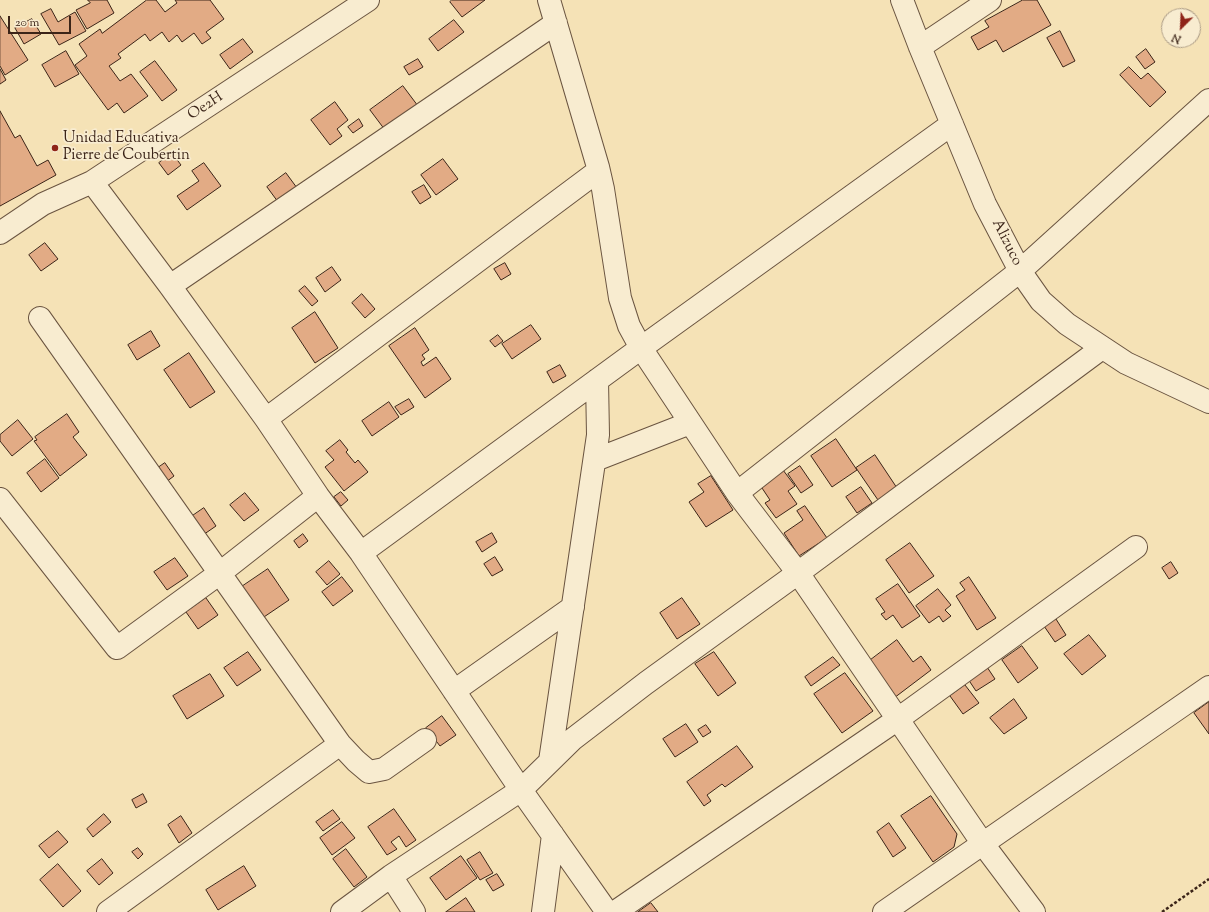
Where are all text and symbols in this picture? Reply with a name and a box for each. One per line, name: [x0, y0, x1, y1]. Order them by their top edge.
scale bar: [10, 8, 73, 34]
north arrow: [1161, 8, 1201, 48]
text: 20 m: [15, 14, 39, 32]
text: N: [1169, 29, 1184, 47]
street label: Oe2H: [185, 89, 227, 125]
place label: Unidad Educativa Pierre de Coubertin: [63, 130, 190, 165]
marker: Unidad Educativa Pierre de Coubertin: [50, 143, 60, 153]
street label: Alizuco: [987, 217, 1025, 269]

